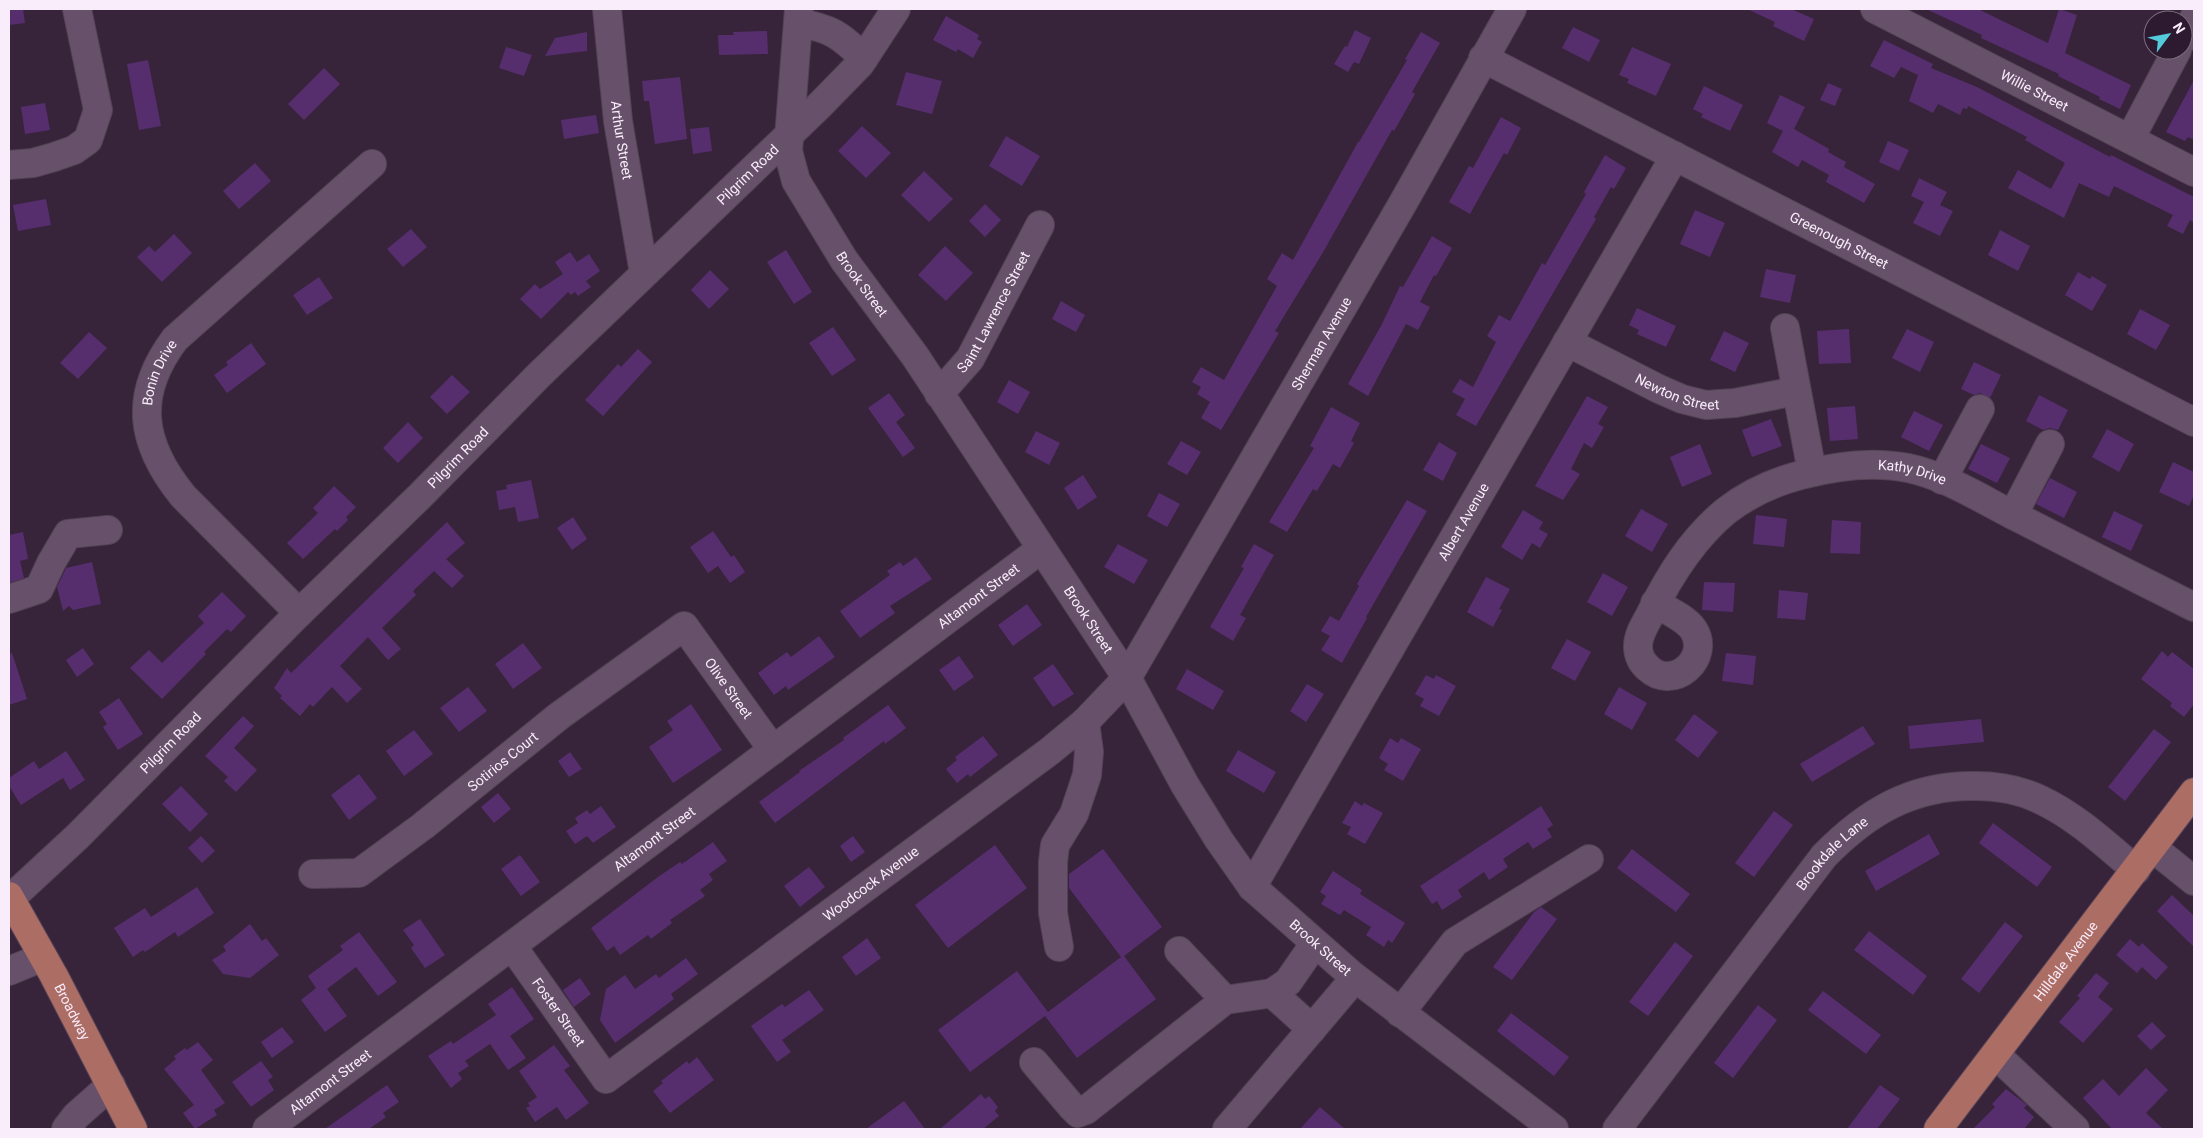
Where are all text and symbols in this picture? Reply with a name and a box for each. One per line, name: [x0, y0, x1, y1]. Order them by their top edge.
north arrow: [2143, 10, 2193, 60]
text: N: [2170, 20, 2188, 37]
street label: Willie Street: [1998, 66, 2071, 115]
street label: Arthur Street: [608, 100, 636, 181]
street label: Pilgrim Road: [713, 141, 782, 208]
street label: Greenough Street: [1787, 208, 1891, 272]
street label: Saint Lawrence Street: [954, 248, 1033, 376]
street label: Brook Street: [833, 249, 891, 320]
street label: Sherman Avenue: [1288, 294, 1355, 393]
street label: Bonin Drive: [139, 336, 180, 406]
street label: Newton Street: [1633, 370, 1720, 413]
street label: Pilgrim Road: [424, 423, 491, 491]
street label: Kathy Drive: [1878, 457, 1949, 488]
street label: Albert Avenue: [1435, 480, 1492, 563]
street label: Altamont Street: [934, 560, 1023, 632]
street label: Brook Street: [1061, 583, 1117, 657]
street label: Olive Street: [701, 655, 756, 722]
street label: Pilgrim Road: [137, 709, 204, 777]
street label: Sotirios Court: [464, 728, 541, 795]
street label: Altamont Street: [610, 803, 699, 874]
street label: Brookdale Lane: [1793, 813, 1871, 893]
street label: Woodcock Avenue: [820, 843, 922, 924]
street label: Brook Street: [1286, 916, 1355, 979]
street label: Hilldale Avenue: [2030, 918, 2101, 1004]
street label: Foster Street: [529, 975, 589, 1050]
street label: Broadway: [51, 981, 94, 1043]
street label: Altamont Street: [286, 1046, 374, 1117]

